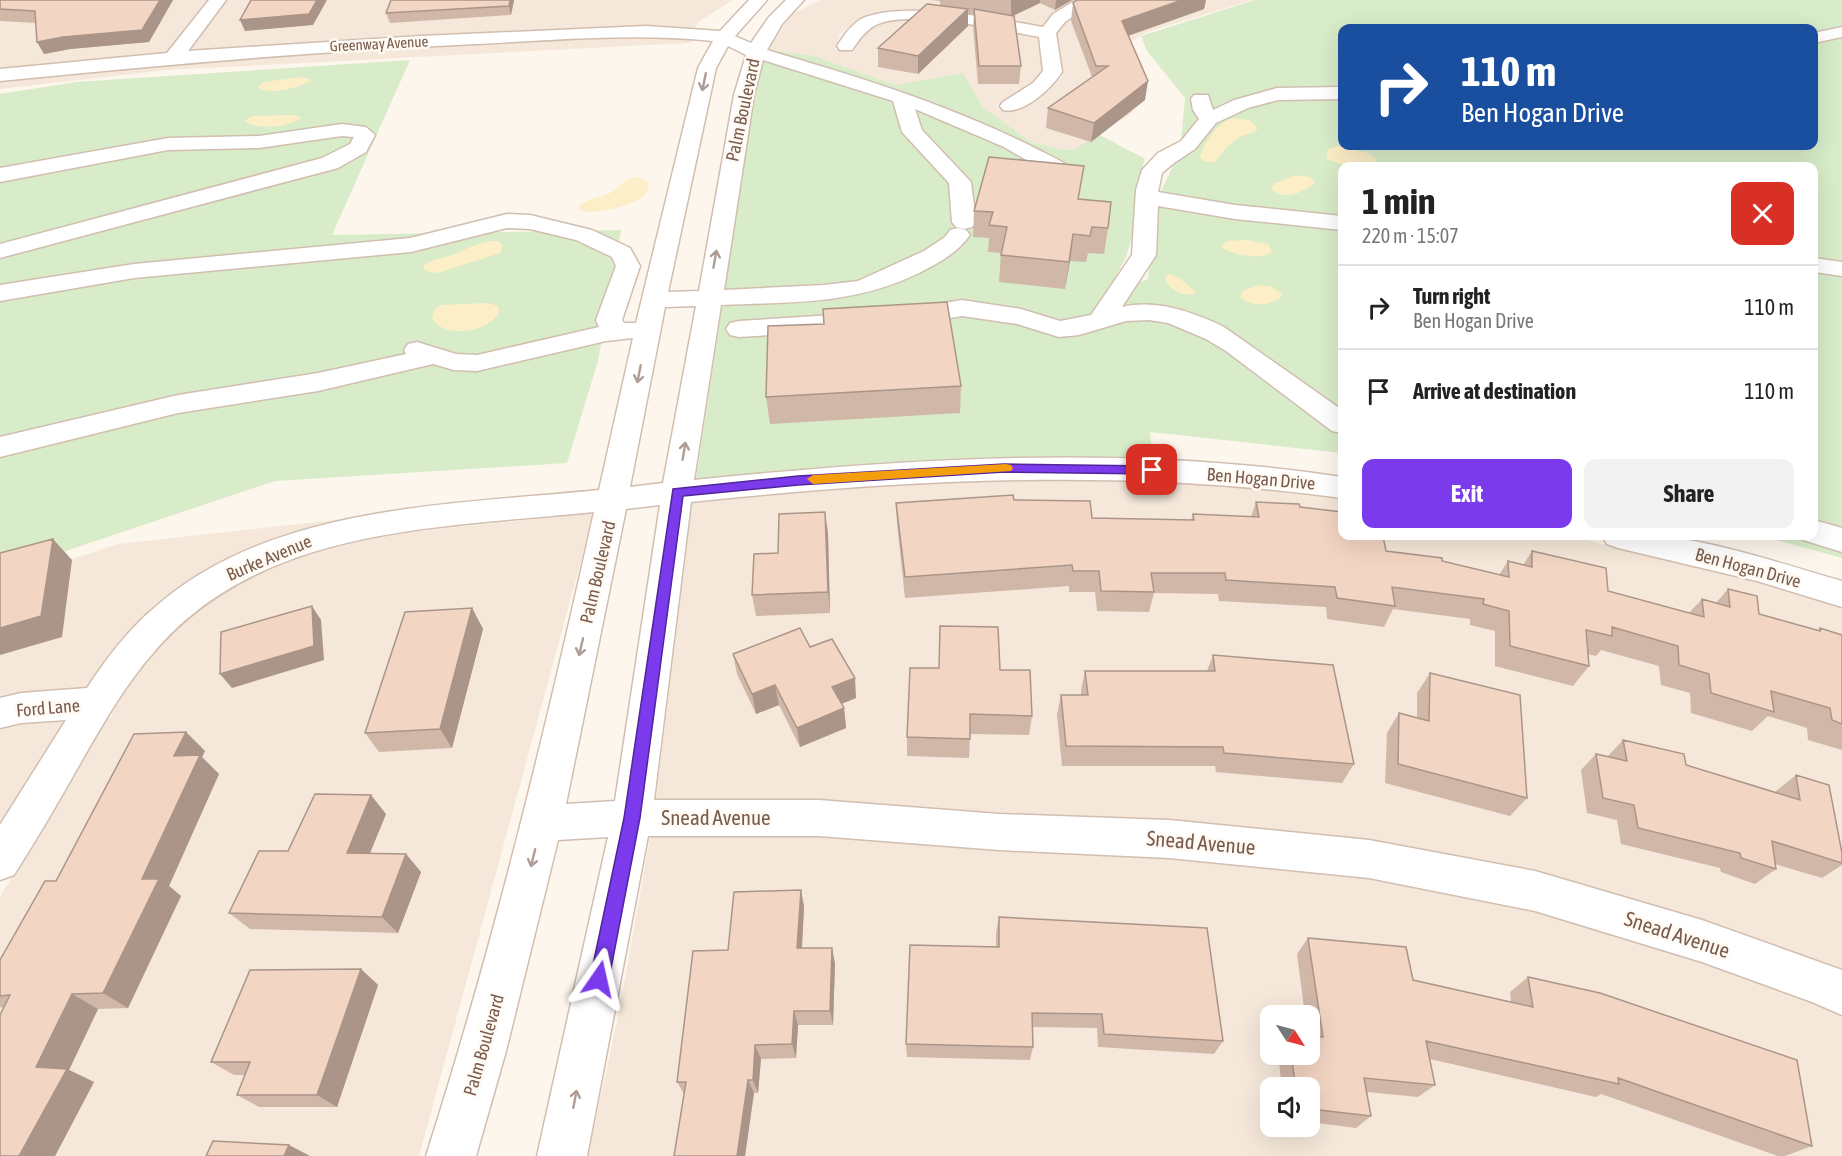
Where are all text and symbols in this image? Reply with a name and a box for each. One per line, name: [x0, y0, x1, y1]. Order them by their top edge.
street label: Greenway Avenue: [329, 32, 429, 55]
text: 110 m: [1461, 47, 1556, 95]
icon: right: [1362, 48, 1440, 126]
street label: Palm Boulevard: [721, 56, 764, 163]
one-way arrow: [698, 71, 709, 91]
text: Ben Hogan Drive: [1461, 97, 1624, 128]
text: 1 min: [1362, 180, 1436, 222]
button: close: [1731, 182, 1794, 245]
text: 220 m · 15:07: [1362, 224, 1459, 247]
one-way arrow: [710, 250, 721, 269]
text: Turn right: [1413, 283, 1490, 309]
icon: right: [1362, 291, 1395, 324]
text: 110 m: [1744, 294, 1794, 320]
text: Ben Hogan Drive: [1413, 309, 1534, 332]
one-way arrow: [633, 364, 644, 384]
icon: arrive: [1362, 375, 1395, 408]
text: Arrive at destination: [1413, 378, 1576, 404]
text: 110 m: [1744, 378, 1794, 404]
one-way arrow: [679, 442, 690, 462]
pin: [1126, 444, 1177, 495]
icon: arrive: [1135, 453, 1168, 486]
button: Exit: [1362, 459, 1572, 528]
button: Share: [1584, 459, 1794, 528]
street label: Ben Hogan Drive: [1206, 463, 1316, 494]
street label: Palm Boulevard: [576, 518, 620, 625]
street label: Burke Avenue: [223, 530, 315, 585]
street label: Ben Hogan Drive: [1693, 543, 1803, 592]
one-way arrow: [574, 637, 586, 656]
street label: Ford Lane: [15, 694, 81, 721]
street label: Snead Avenue: [661, 805, 771, 829]
street label: Snead Avenue: [1146, 825, 1257, 859]
one-way arrow: [526, 848, 538, 867]
street label: Snead Avenue: [1622, 906, 1733, 962]
position arrow: [567, 947, 631, 1011]
street label: Palm Boulevard: [459, 992, 508, 1098]
north arrow: [1260, 1005, 1320, 1065]
map controls: [1260, 1005, 1320, 1137]
button: sound: [1260, 1077, 1320, 1137]
one-way arrow: [570, 1090, 581, 1109]

